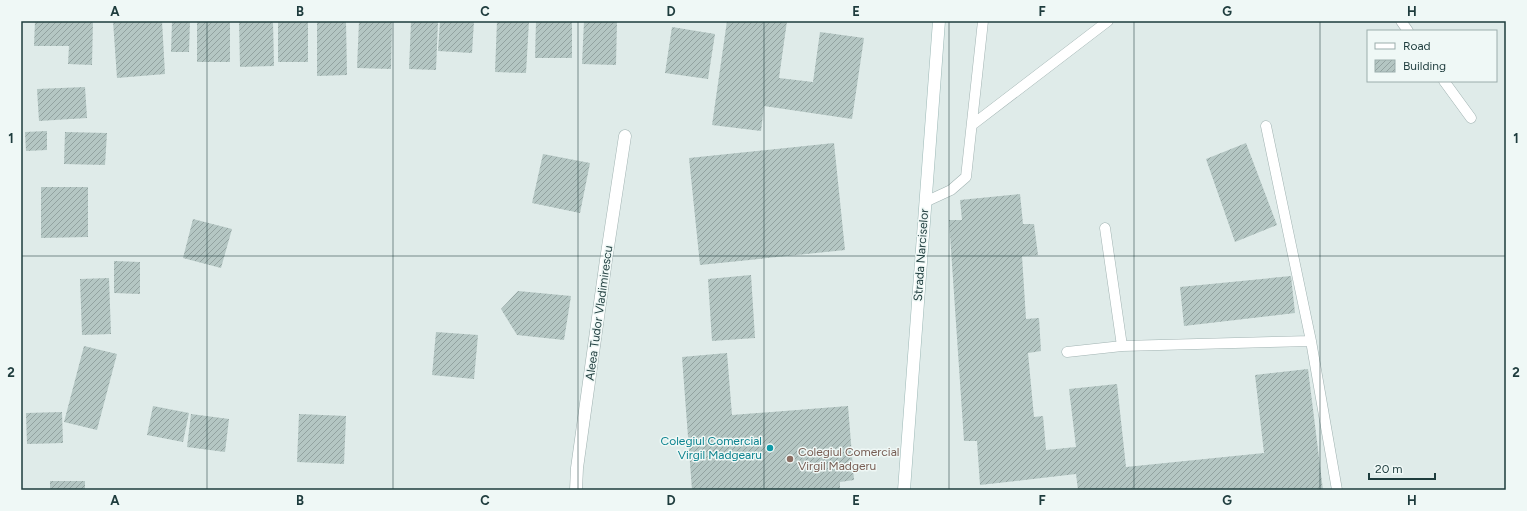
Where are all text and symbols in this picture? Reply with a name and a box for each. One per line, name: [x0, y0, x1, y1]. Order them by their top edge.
text: A: [110, 4, 120, 19]
text: B: [296, 4, 304, 19]
text: C: [480, 4, 490, 19]
text: D: [666, 4, 676, 19]
text: E: [852, 4, 860, 19]
text: F: [1038, 4, 1046, 19]
text: G: [1222, 4, 1232, 19]
text: H: [1407, 4, 1417, 19]
legend: [1367, 30, 1497, 82]
text: Road: [1403, 39, 1431, 53]
text: Building: [1403, 59, 1446, 73]
text: 1: [8, 131, 14, 146]
text: 1: [1513, 131, 1519, 146]
street label: Strada Narciselor: [911, 208, 931, 302]
street label: Aleea Tudor Vladimirescu: [583, 245, 615, 381]
text: 2: [7, 365, 15, 380]
text: 2: [1512, 365, 1520, 380]
place label: Colegiul Comercial Virgil Madgearu: [661, 434, 762, 462]
marker: Colegiul Comercial Virgil Madgearu: [765, 443, 775, 453]
place label: Colegiul Comercial Virgil Madgeru: [798, 445, 899, 473]
marker: Colegiul Comercial Virgil Madgeru: [785, 454, 795, 464]
scale bar: [1369, 455, 1435, 481]
text: 20 m: [1375, 462, 1403, 476]
text: A: [110, 493, 120, 508]
text: B: [296, 493, 304, 508]
text: C: [480, 493, 490, 508]
text: D: [666, 493, 676, 508]
text: E: [852, 493, 860, 508]
text: F: [1038, 493, 1046, 508]
text: G: [1222, 493, 1232, 508]
text: H: [1407, 493, 1417, 508]

